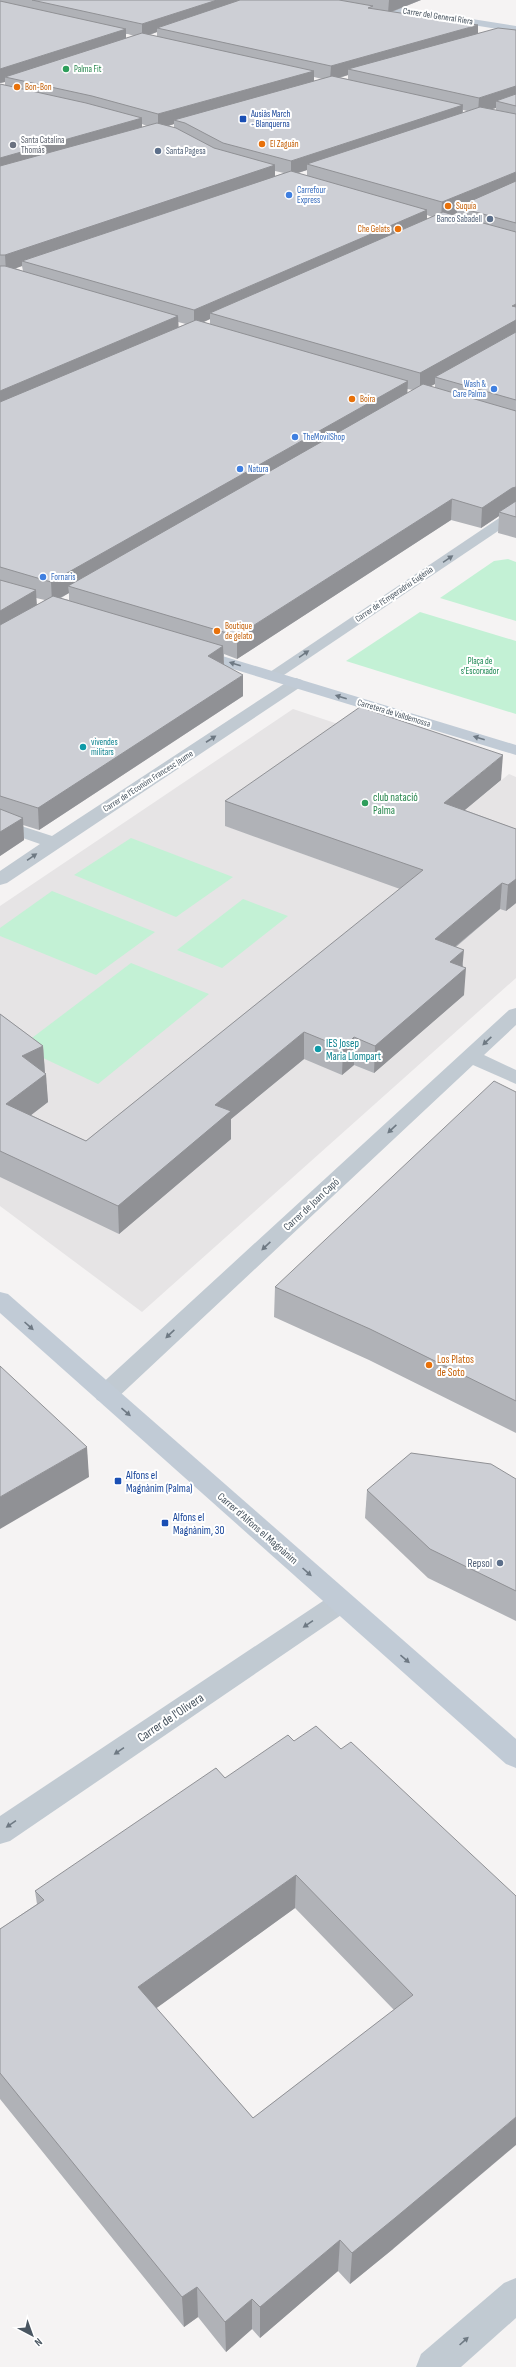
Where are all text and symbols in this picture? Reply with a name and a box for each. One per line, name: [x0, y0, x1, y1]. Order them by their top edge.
street label: Carrer del General Riera: [402, 6, 474, 27]
marker: Palma Fit: [61, 64, 71, 74]
place label: Palma Fit: [74, 64, 102, 75]
marker: Bon-Bon: [12, 82, 22, 92]
place label: Bon-Bon: [25, 82, 52, 93]
place label: Ausiàs March - Blanquerna: [250, 109, 290, 130]
marker: Ausiàs March - Blanquerna: [238, 114, 248, 124]
place label: Santa Catalina Thomàs: [21, 135, 65, 156]
marker: El Zaguán: [257, 139, 267, 149]
place label: El Zaguán: [270, 139, 299, 150]
marker: Santa Catalina Thomàs: [8, 140, 18, 150]
marker: Santa Pagesa: [153, 146, 163, 156]
place label: Santa Pagesa: [166, 146, 206, 157]
place label: Carrefour Express: [297, 185, 326, 206]
marker: Carrefour Express: [284, 190, 294, 200]
marker: Suquía: [443, 201, 453, 211]
place label: Suquía: [456, 201, 476, 212]
place label: Banco Sabadell: [437, 214, 482, 225]
marker: Banco Sabadell: [485, 214, 495, 224]
place label: Che Gelats: [358, 224, 390, 235]
marker: Che Gelats: [393, 224, 403, 234]
place label: Wash & Care Palma: [453, 379, 486, 400]
marker: Wash & Care Palma: [489, 384, 499, 394]
marker: Boira: [347, 394, 357, 404]
place label: Boira: [360, 394, 375, 405]
marker: TheMovilShop: [290, 432, 300, 442]
place label: TheMovilShop: [303, 432, 345, 443]
marker: Natura: [235, 464, 245, 474]
place label: Natura: [248, 464, 268, 475]
one-way arrow: [442, 555, 453, 563]
street label: Carrer de l'Emperadriu Eugènia: [353, 564, 435, 625]
marker: Fornaris: [38, 572, 48, 582]
place label: Fornaris: [51, 572, 75, 583]
place label: Boutique de gelato: [225, 621, 253, 642]
marker: Boutique de gelato: [212, 626, 222, 636]
one-way arrow: [299, 650, 310, 658]
park label: Plaça de s'Escorxador: [461, 656, 500, 677]
one-way arrow: [228, 661, 240, 667]
one-way arrow: [335, 694, 347, 700]
street label: Carretera de Valldemossa: [356, 697, 432, 730]
one-way arrow: [472, 735, 484, 741]
one-way arrow: [205, 736, 217, 743]
place label: vivendes militars: [91, 737, 118, 758]
marker: vivendes militars: [78, 742, 88, 752]
street label: Carrer de l'Econòm Francesc Jaume: [101, 748, 196, 815]
place label: club natació Palma: [373, 791, 418, 817]
marker: club natació Palma: [360, 798, 370, 808]
one-way arrow: [27, 853, 37, 861]
one-way arrow: [482, 1036, 492, 1045]
place label: IES Josep Maria Llompart: [326, 1037, 382, 1063]
marker: IES Josep Maria Llompart: [313, 1044, 323, 1054]
one-way arrow: [387, 1124, 397, 1134]
street label: Carrer de Joan Capó: [281, 1175, 342, 1234]
one-way arrow: [261, 1241, 271, 1251]
one-way arrow: [24, 1321, 34, 1330]
one-way arrow: [165, 1329, 175, 1339]
place label: Los Platos de Soto: [437, 1353, 474, 1379]
marker: Los Platos de Soto: [424, 1360, 434, 1370]
one-way arrow: [121, 1407, 131, 1417]
place label: Alfons el Magnànim (Palma): [125, 1469, 193, 1495]
marker: Alfons el Magnànim (Palma): [113, 1476, 123, 1486]
street label: Carrer d'Alfons el Magnànim: [215, 1490, 300, 1567]
place label: Alfons el Magnànim, 30: [172, 1511, 224, 1537]
marker: Alfons el Magnànim, 30: [160, 1518, 170, 1528]
place label: Repsol: [468, 1557, 492, 1570]
marker: Repsol: [495, 1558, 505, 1568]
one-way arrow: [302, 1568, 313, 1577]
one-way arrow: [303, 1620, 313, 1628]
one-way arrow: [399, 1654, 410, 1663]
street label: Carrer de l'Olivera: [134, 1690, 207, 1746]
one-way arrow: [114, 1747, 124, 1755]
one-way arrow: [6, 1820, 16, 1828]
north arrow: [12, 2315, 52, 2355]
text: N: [32, 2335, 45, 2349]
one-way arrow: [459, 2337, 468, 2346]

